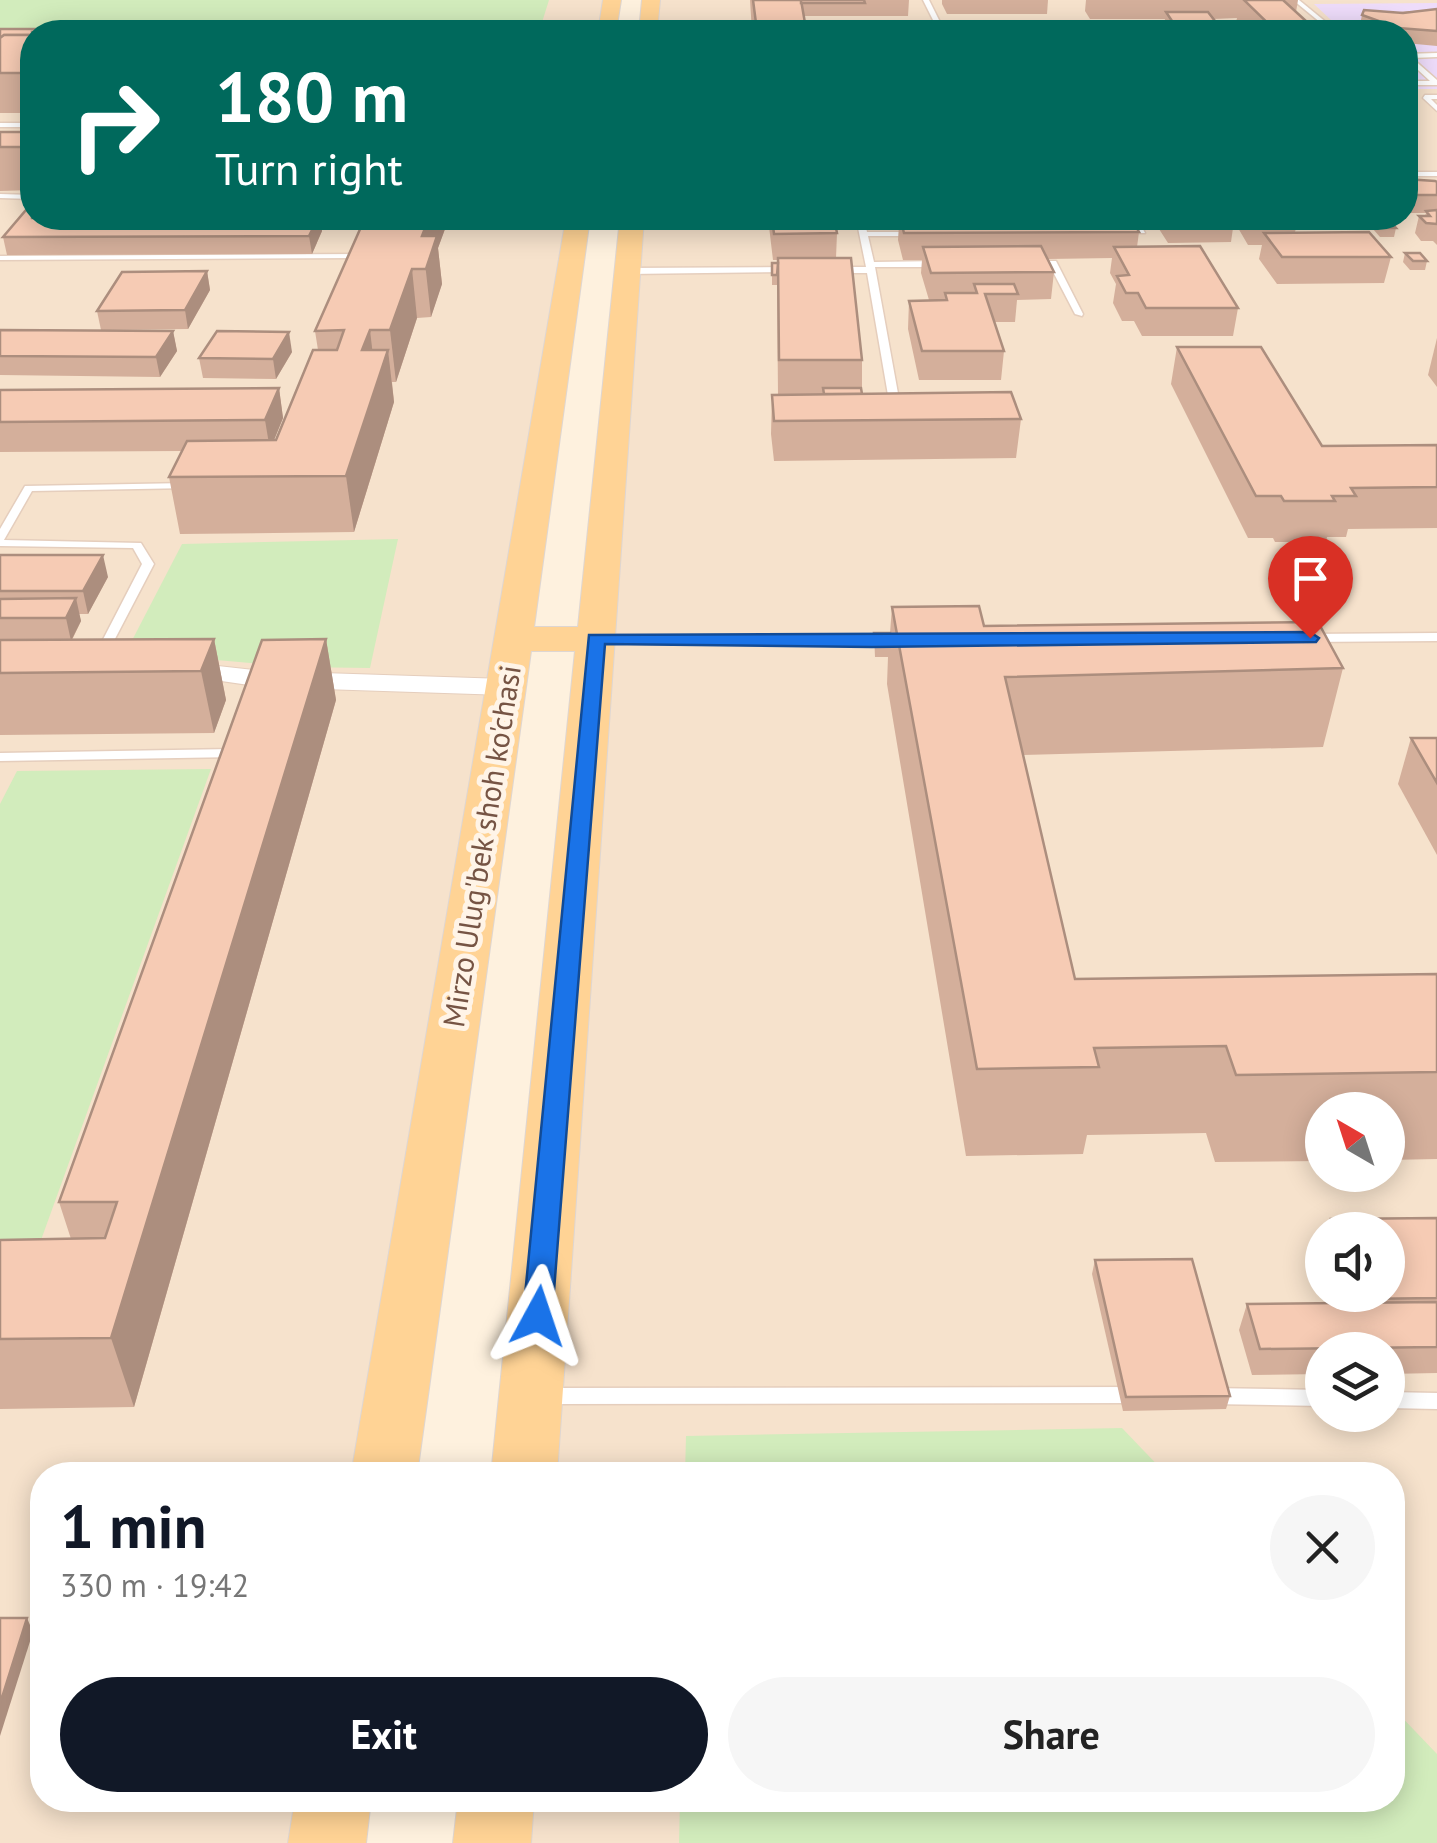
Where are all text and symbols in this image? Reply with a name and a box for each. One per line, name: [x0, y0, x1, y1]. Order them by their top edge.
text: 180 m: [215, 51, 408, 141]
icon: right: [50, 60, 180, 190]
text: Turn right: [215, 139, 403, 197]
pin: [1268, 536, 1353, 639]
icon: arrive: [1283, 551, 1338, 606]
street label: Mirzo Ulug'bek shoh ko'chasi: [433, 662, 529, 1030]
north arrow: [1305, 1092, 1405, 1192]
map controls: [1305, 1092, 1405, 1432]
button: sound: [1305, 1212, 1405, 1312]
position arrow: [486, 1264, 590, 1368]
button: layers: [1305, 1332, 1405, 1432]
text: 1 min: [60, 1487, 206, 1565]
button: close: [1270, 1495, 1375, 1600]
text: 330 m · 19:42: [60, 1564, 249, 1606]
button: Exit: [60, 1677, 708, 1792]
button: Share: [728, 1677, 1375, 1792]

